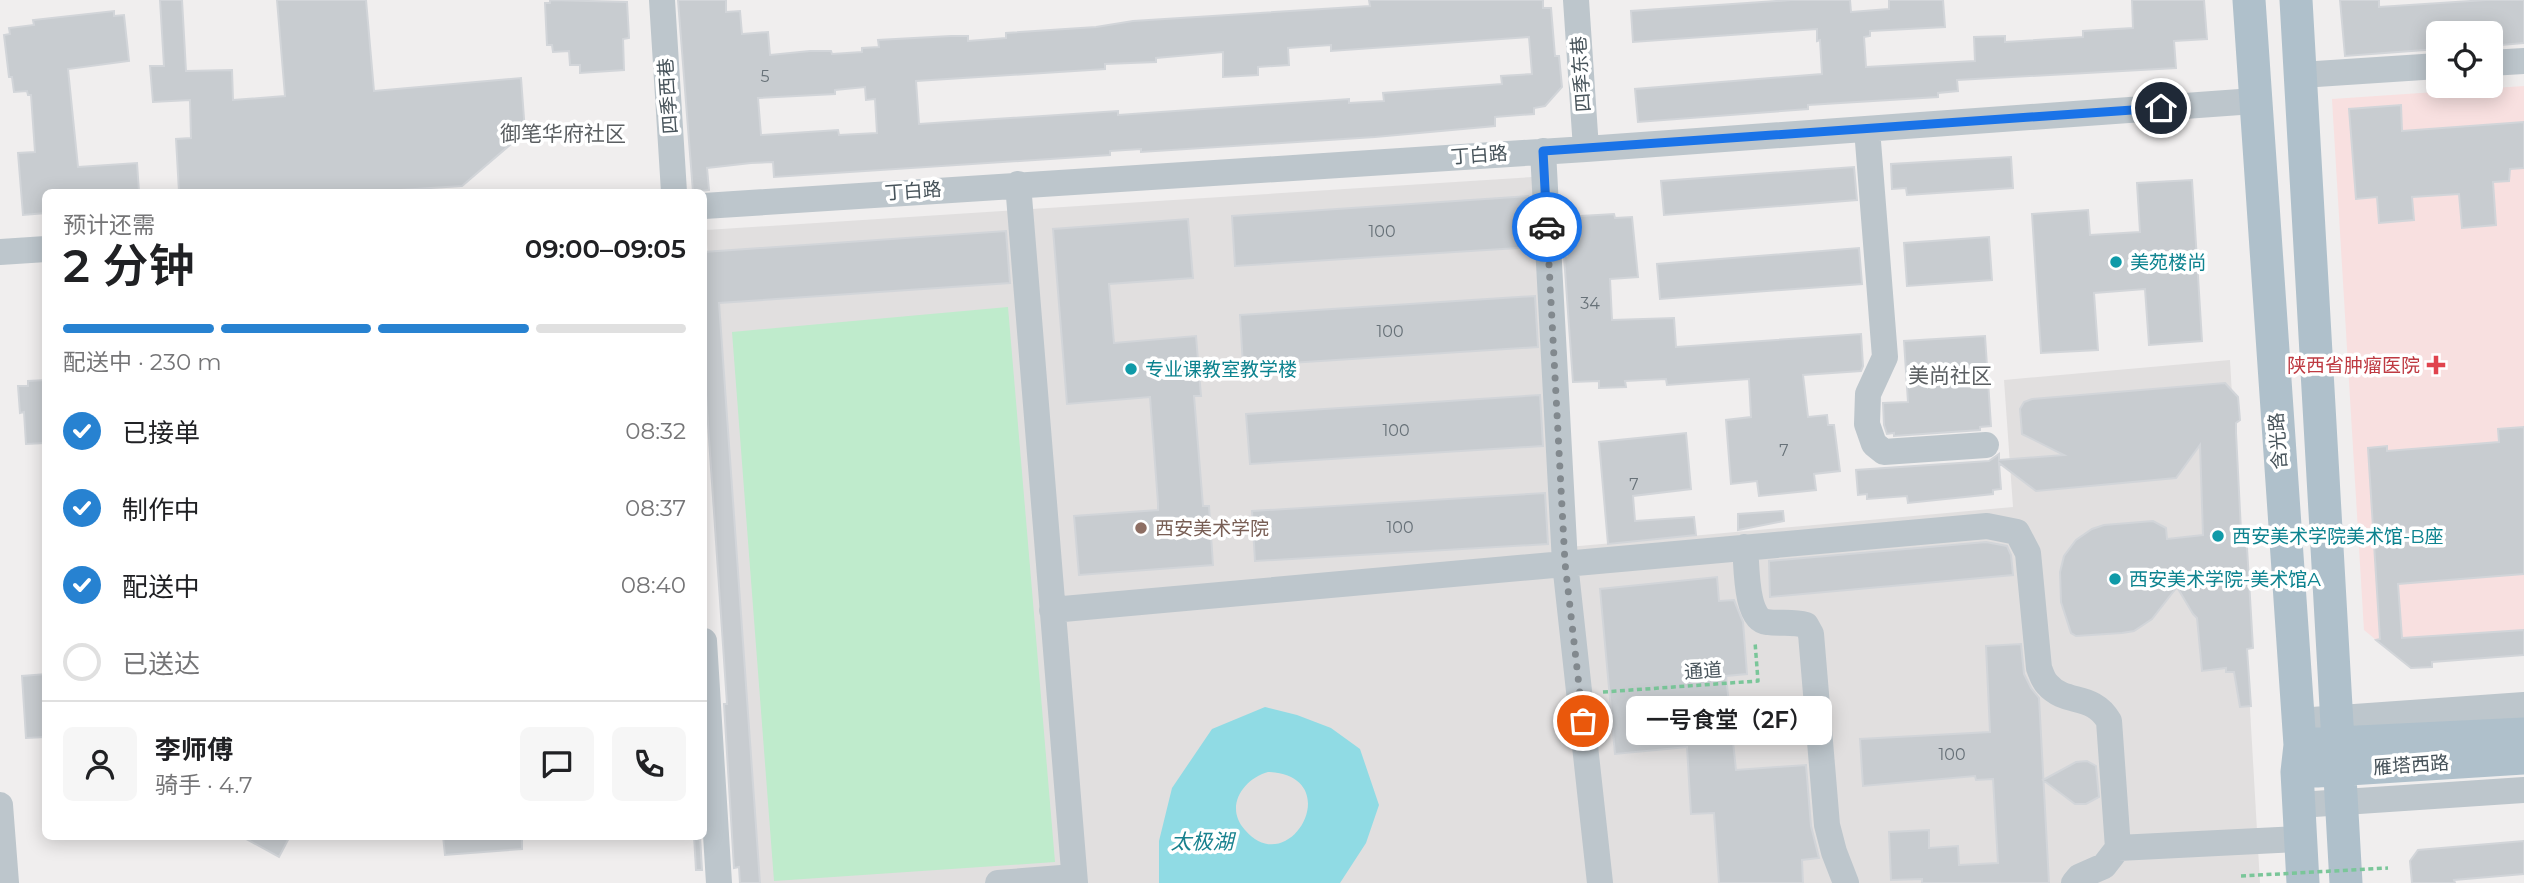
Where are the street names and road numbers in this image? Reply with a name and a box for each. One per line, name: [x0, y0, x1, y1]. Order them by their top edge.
street label: 四季东巷: [1567, 35, 1595, 113]
street label: 四季西巷: [654, 57, 682, 135]
street label: 丁白路: [1450, 142, 1508, 168]
street label: 丁白路: [884, 178, 942, 204]
street label: 含光路: [2265, 412, 2291, 470]
street label: 通道: [1683, 658, 1723, 684]
street label: 雁塔西路: [2372, 751, 2450, 779]

